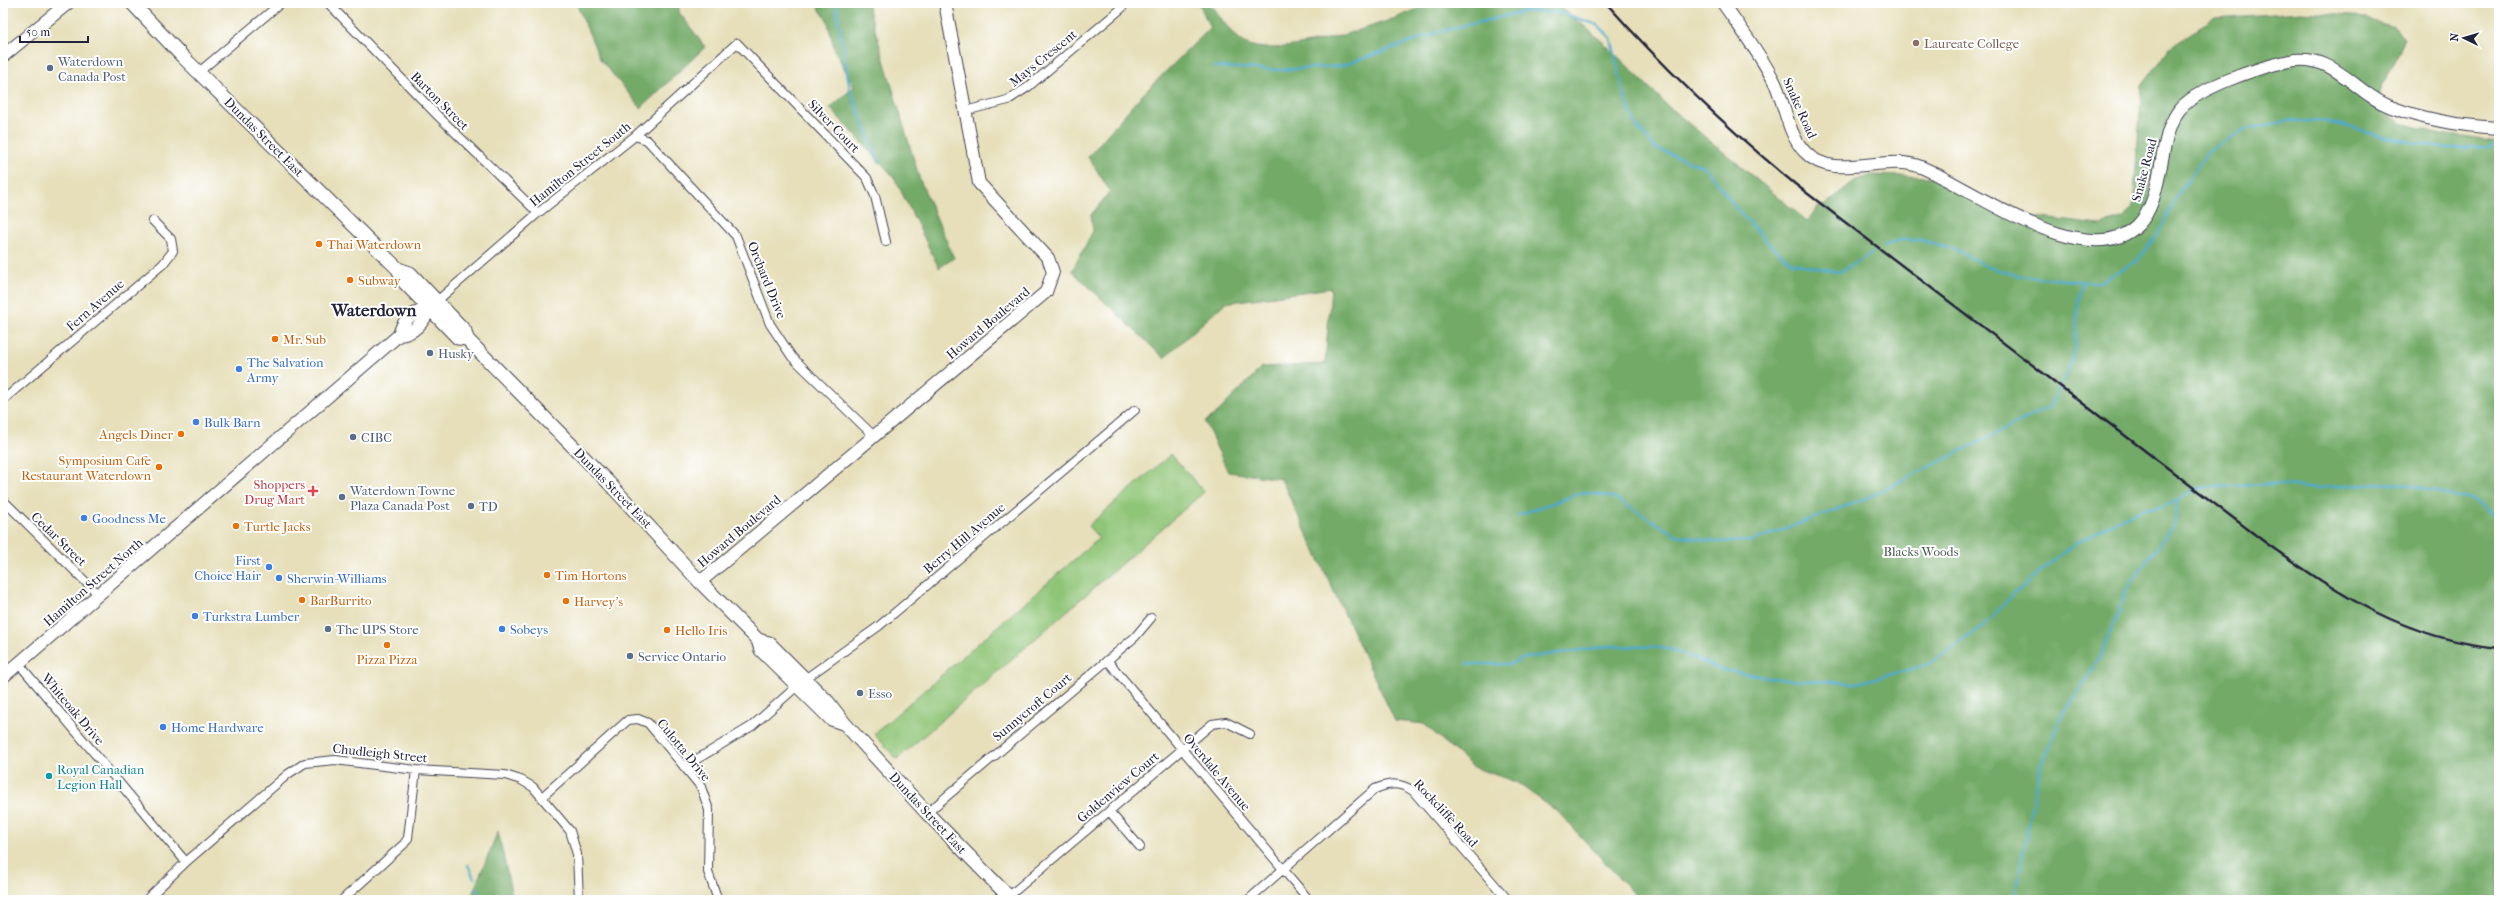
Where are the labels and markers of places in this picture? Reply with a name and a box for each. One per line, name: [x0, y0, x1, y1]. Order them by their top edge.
place label: Laureate College: [1924, 36, 2020, 51]
marker: Laureate College: [1911, 38, 1921, 48]
place label: Waterdown Canada Post: [57, 54, 126, 84]
marker: Waterdown Canada Post: [45, 63, 55, 73]
place label: Thai Waterdown: [327, 237, 421, 252]
marker: Thai Waterdown: [314, 239, 324, 249]
place label: Subway: [358, 273, 402, 288]
marker: Subway: [345, 275, 355, 285]
place label: Mr. Sub: [283, 332, 326, 347]
marker: Mr. Sub: [270, 334, 280, 344]
place label: Husky: [438, 346, 475, 361]
marker: Husky: [425, 348, 435, 358]
place label: The Salvation Army: [246, 355, 324, 385]
marker: The Salvation Army: [234, 364, 244, 374]
place label: Bulk Barn: [204, 415, 261, 430]
marker: Bulk Barn: [191, 417, 201, 427]
place label: Angels Diner: [98, 427, 173, 442]
marker: Angels Diner: [176, 429, 186, 439]
place label: CIBC: [361, 430, 392, 445]
marker: CIBC: [348, 432, 358, 442]
place label: Symposium Cafe Restaurant Waterdown: [21, 453, 152, 483]
marker: Symposium Cafe Restaurant Waterdown: [154, 462, 164, 472]
place label: Shoppers Drug Mart: [244, 477, 305, 507]
place label: Waterdown Towne Plaza Canada Post: [349, 483, 456, 513]
marker: Shoppers Drug Mart: [308, 486, 318, 496]
marker: Waterdown Towne Plaza Canada Post: [337, 492, 347, 502]
place label: TD: [479, 499, 498, 514]
marker: TD: [466, 501, 476, 511]
place label: Goodness Me: [92, 511, 167, 526]
marker: Goodness Me: [79, 513, 89, 523]
place label: Turtle Jacks: [244, 519, 311, 534]
marker: Turtle Jacks: [231, 521, 241, 531]
place label: First Choice Hair: [194, 553, 261, 583]
marker: First Choice Hair: [264, 562, 274, 572]
place label: Tim Hortons: [555, 568, 627, 583]
marker: Tim Hortons: [542, 570, 552, 580]
place label: Sherwin-Williams: [287, 571, 387, 586]
marker: Sherwin-Williams: [274, 573, 284, 583]
place label: BarBurrito: [310, 593, 372, 608]
place label: Harvey's: [574, 594, 623, 609]
marker: BarBurrito: [297, 595, 307, 605]
marker: Harvey's: [561, 596, 571, 606]
place label: Turkstra Lumber: [203, 609, 300, 624]
marker: Turkstra Lumber: [190, 611, 200, 621]
place label: The UPS Store: [336, 622, 419, 637]
place label: Sobeys: [510, 622, 548, 637]
place label: Hello Iris: [675, 623, 727, 638]
marker: The UPS Store: [323, 624, 333, 634]
marker: Sobeys: [497, 624, 507, 634]
marker: Hello Iris: [662, 625, 672, 635]
marker: Pizza Pizza: [382, 640, 392, 650]
place label: Service Ontario: [638, 649, 727, 664]
marker: Service Ontario: [625, 651, 635, 661]
place label: Pizza Pizza: [356, 652, 419, 667]
place label: Esso: [868, 686, 893, 701]
marker: Esso: [855, 688, 865, 698]
place label: Home Hardware: [171, 720, 264, 735]
marker: Home Hardware: [158, 722, 168, 732]
place label: Royal Canadian Legion Hall: [57, 762, 145, 792]
marker: Royal Canadian Legion Hall: [44, 771, 54, 781]

